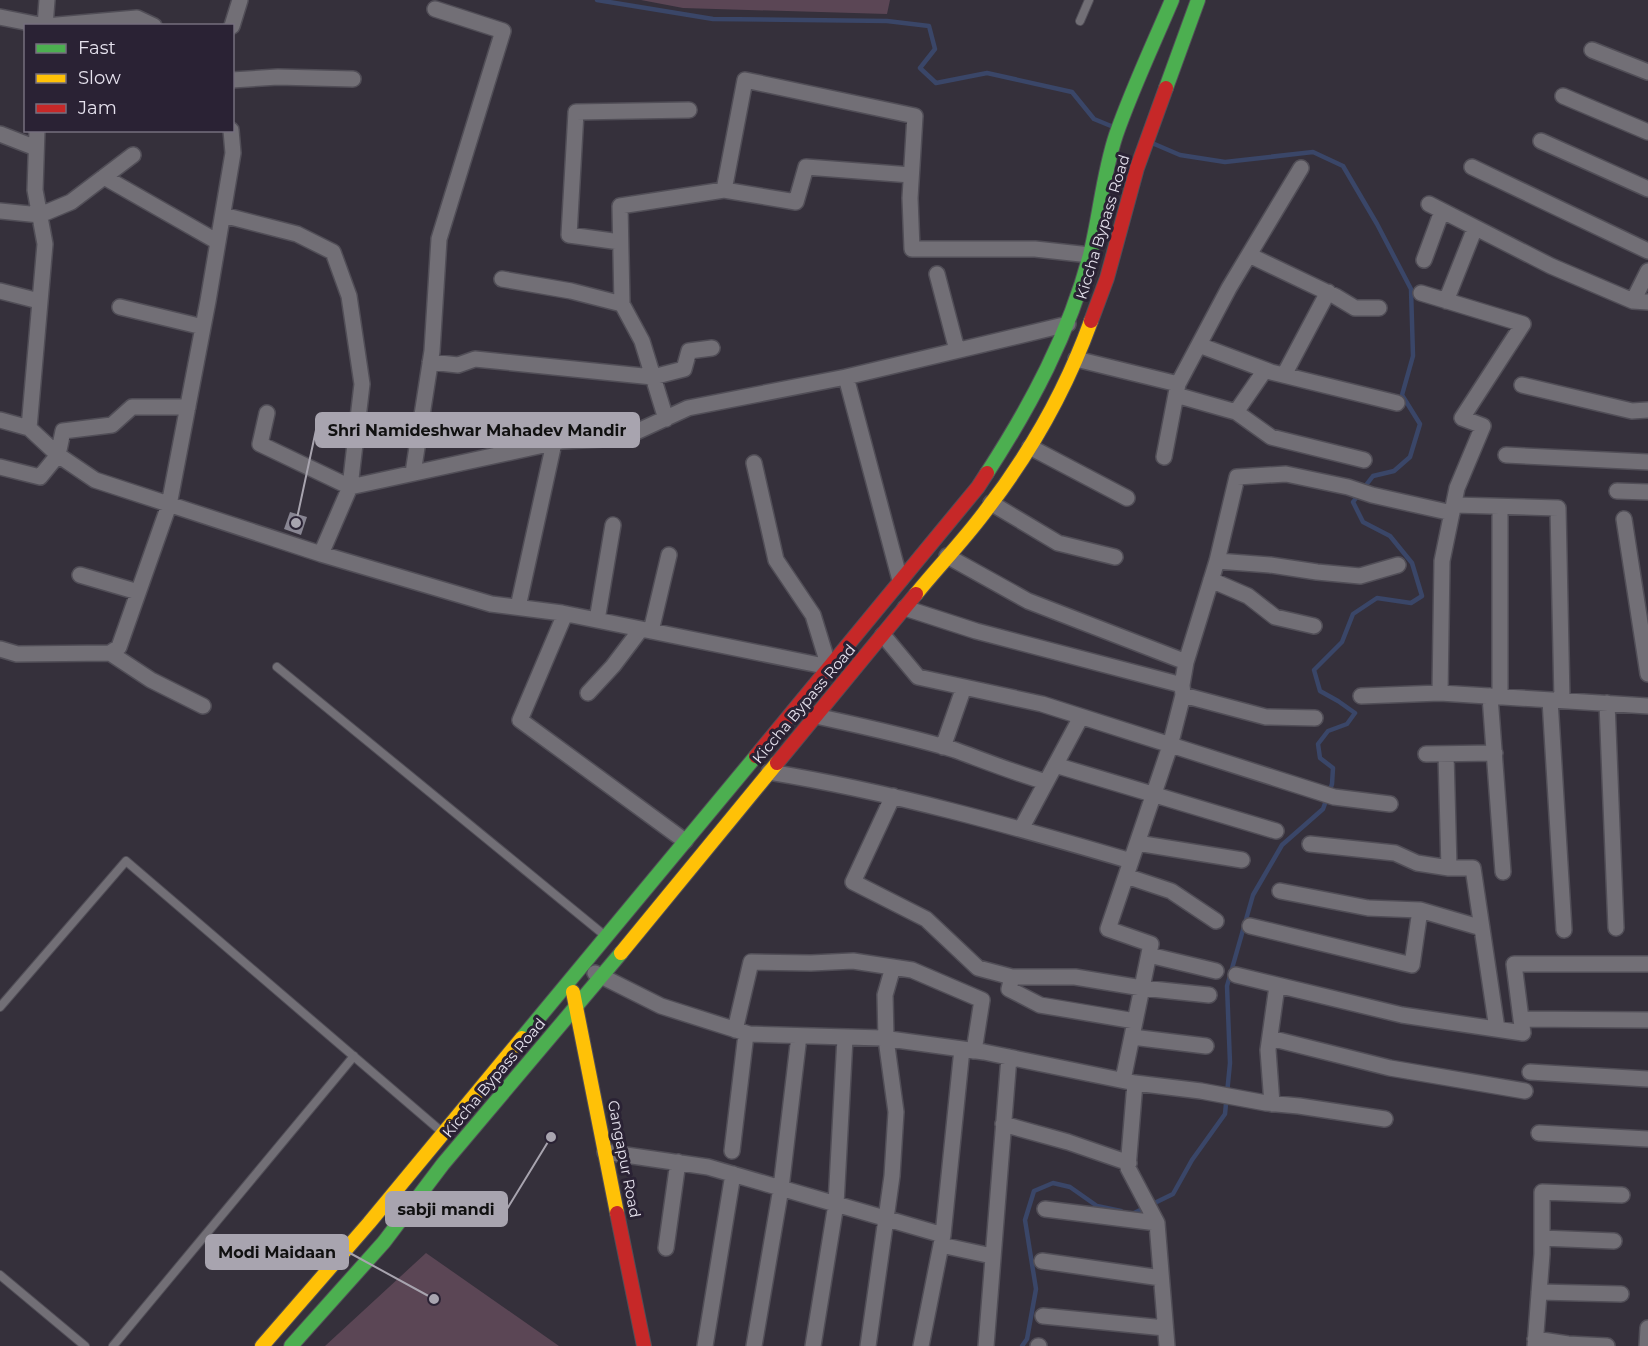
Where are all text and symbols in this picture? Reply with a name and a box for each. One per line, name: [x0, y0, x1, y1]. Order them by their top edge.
legend: [24, 24, 234, 132]
text: Fast: [78, 37, 116, 59]
text: Slow: [78, 67, 121, 89]
text: Jam: [77, 97, 117, 119]
street label: Kiccha Bypass Road: [1071, 152, 1134, 302]
callout: Shri Namideshwar Mahadev Mandir: [316, 413, 639, 447]
text: Shri Namideshwar Mahadev Mandir: [328, 421, 626, 440]
street label: Kiccha Bypass Road: [748, 640, 859, 767]
street label: Kiccha Bypass Road: [438, 1014, 549, 1141]
street label: Gangapur Road: [604, 1099, 645, 1219]
callout: sabji mandi: [386, 1192, 507, 1226]
text: sabji mandi: [397, 1200, 495, 1219]
callout: Modi Maidaan: [206, 1235, 348, 1269]
text: Modi Maidaan: [218, 1243, 336, 1262]

